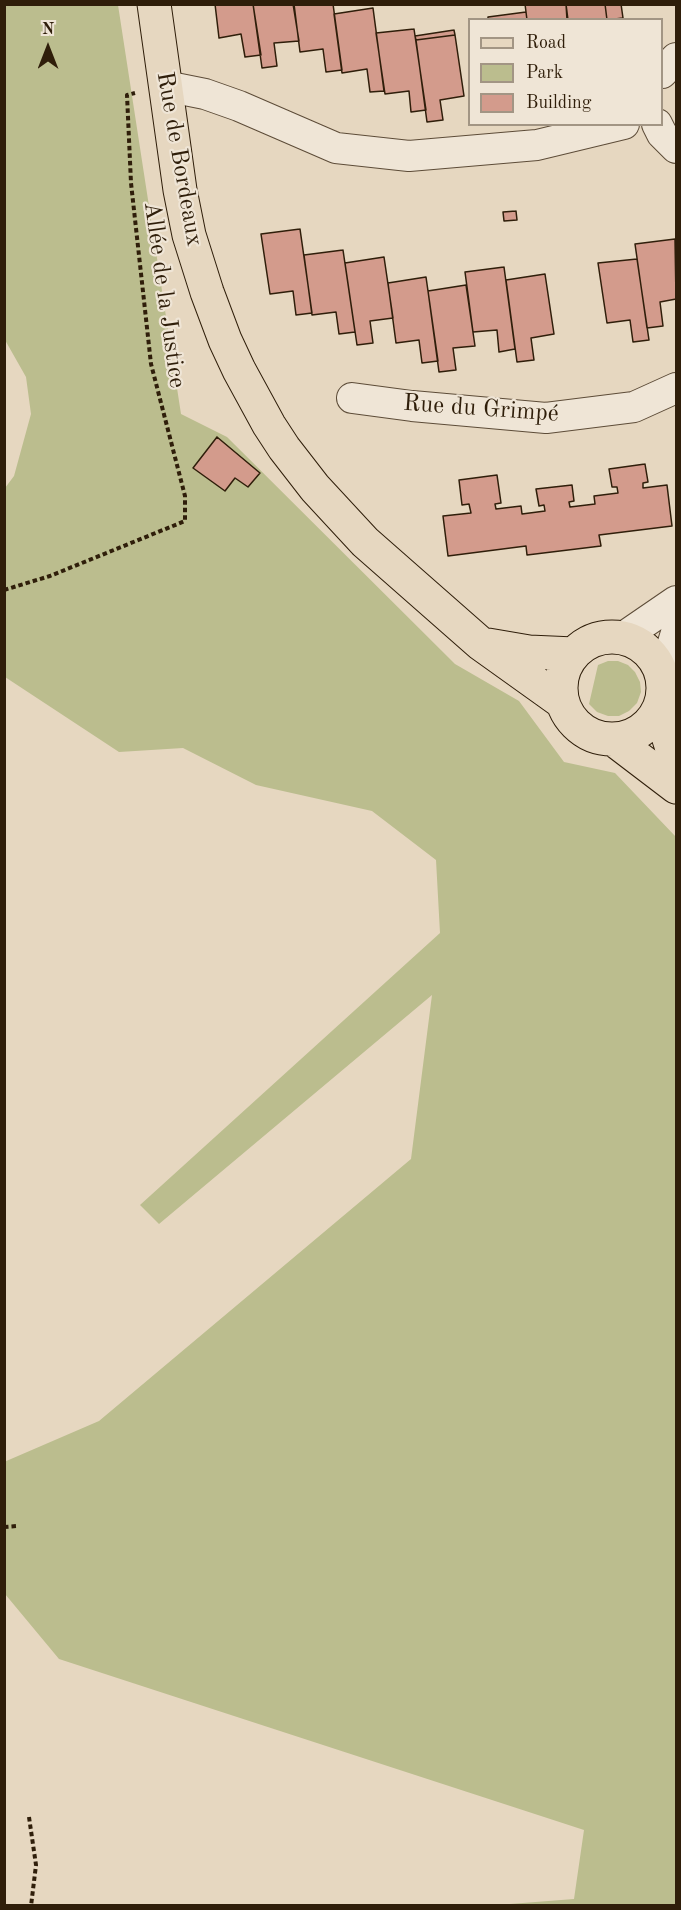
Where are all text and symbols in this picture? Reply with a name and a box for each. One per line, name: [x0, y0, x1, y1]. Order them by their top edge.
north arrow: [18, 18, 78, 78]
legend: [468, 18, 663, 126]
text: N: [42, 22, 54, 38]
text: Road: [526, 34, 566, 52]
text: Park: [526, 64, 563, 82]
street label: Rue de Bordeaux: [149, 69, 209, 249]
text: Building: [526, 94, 591, 112]
street label: Allée de la Justice: [137, 200, 191, 390]
street label: Rue du Grimpé: [402, 389, 560, 429]

